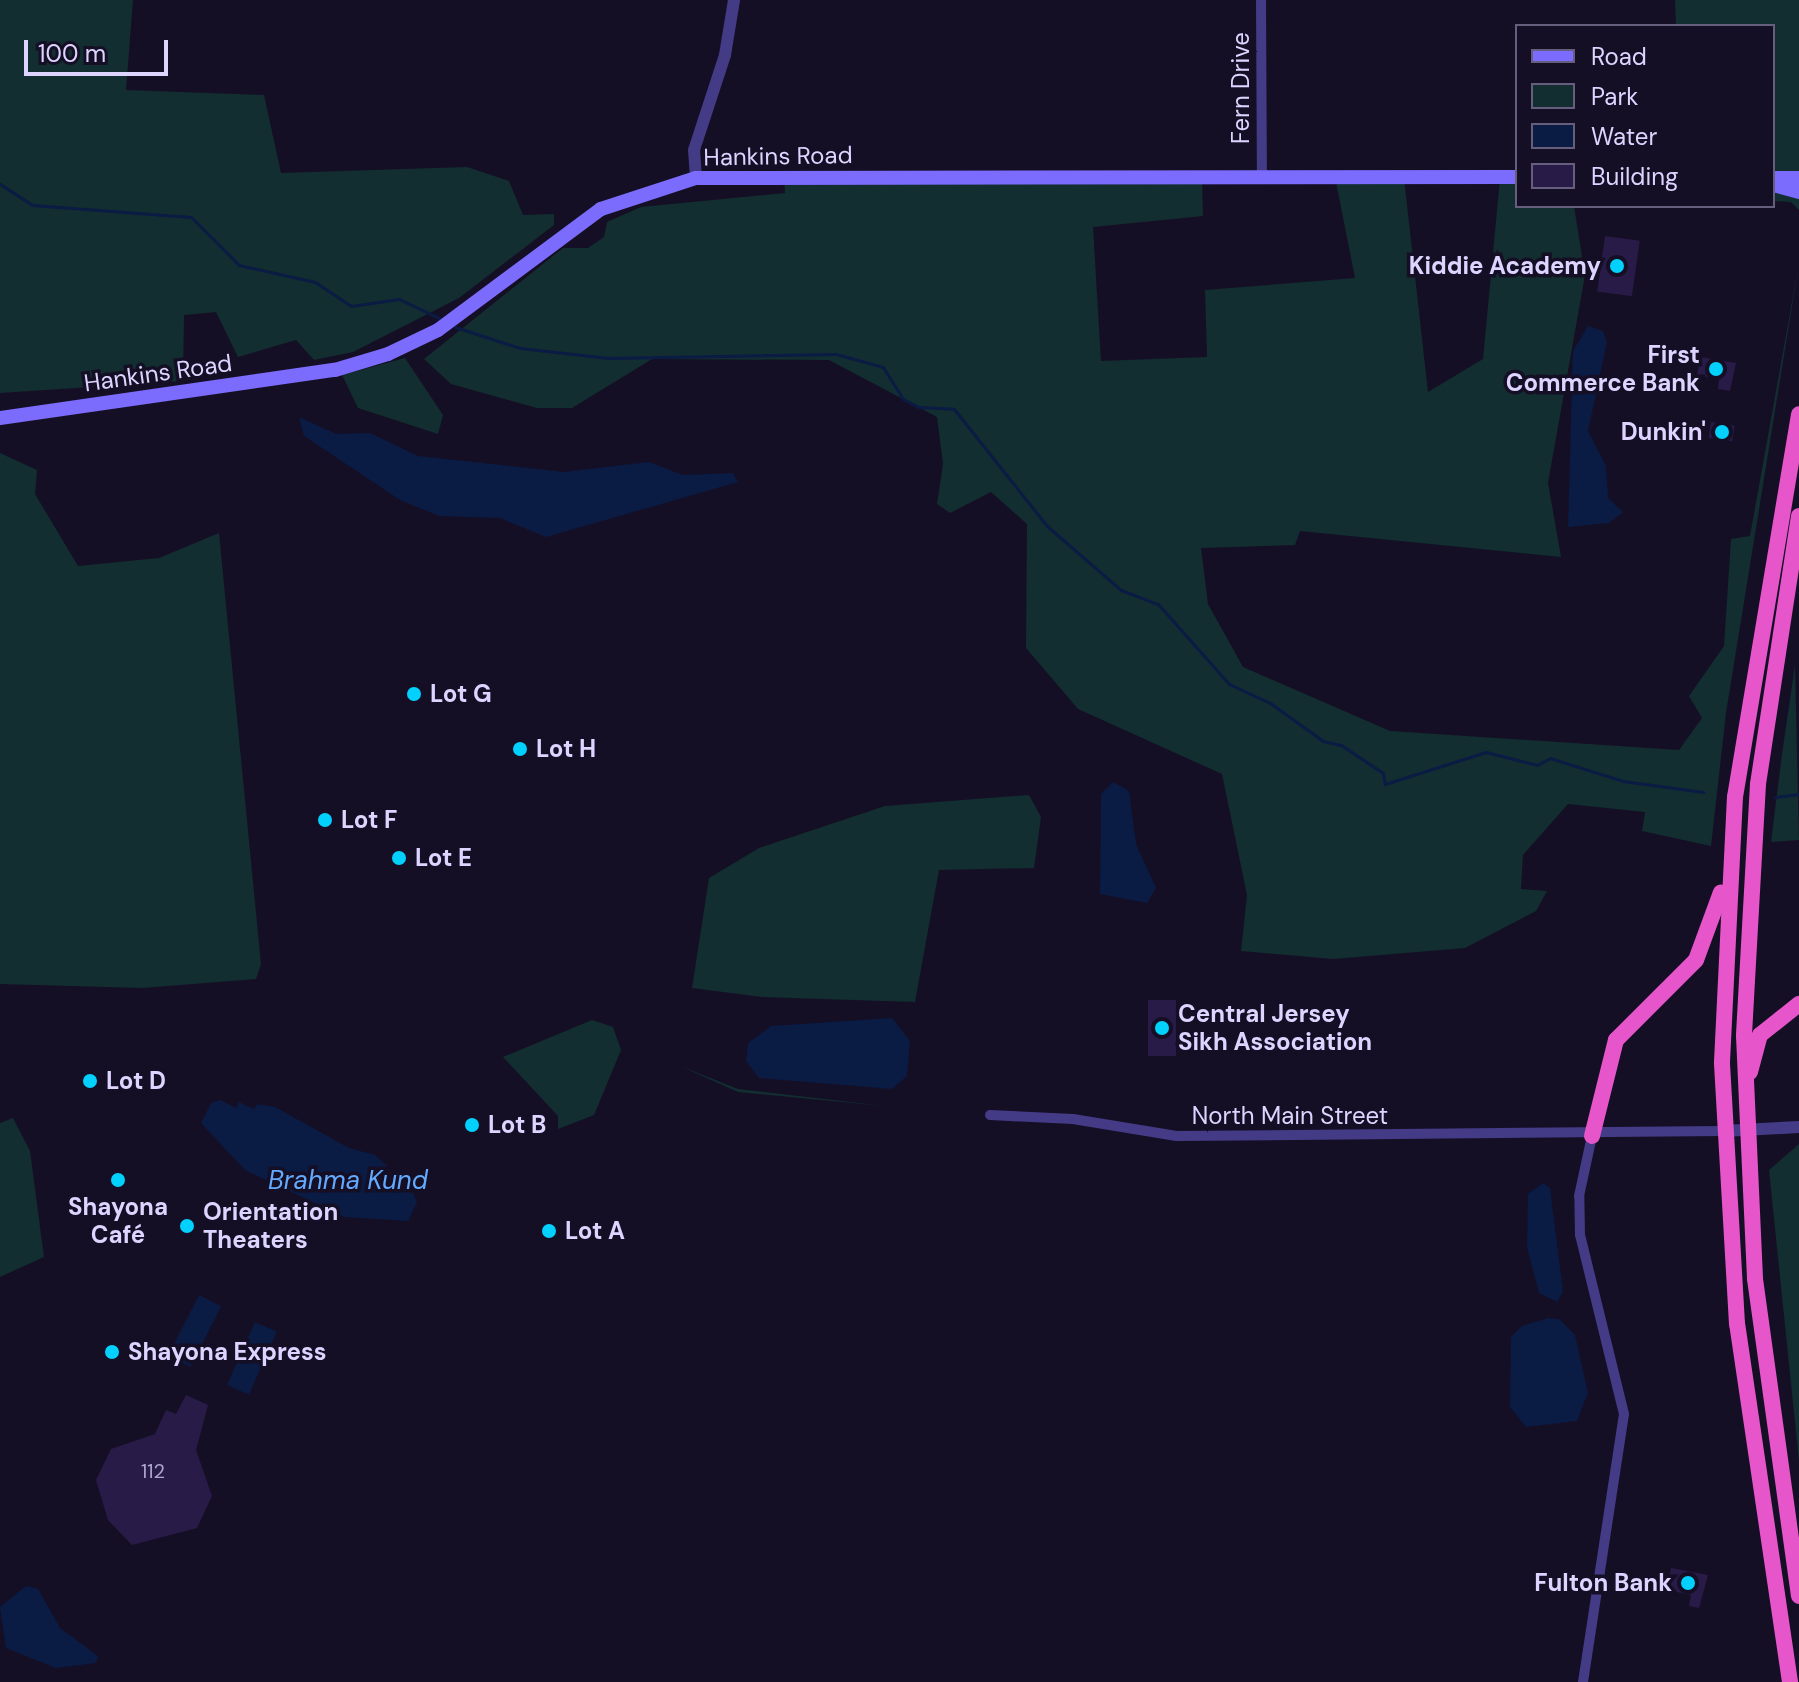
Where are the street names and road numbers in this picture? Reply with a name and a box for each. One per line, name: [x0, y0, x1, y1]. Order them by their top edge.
street label: Fern Drive: [1227, 32, 1255, 144]
street label: Hankins Road: [703, 140, 853, 172]
street label: Hankins Road: [82, 348, 234, 398]
street label: North Main Street: [1192, 1102, 1388, 1130]

